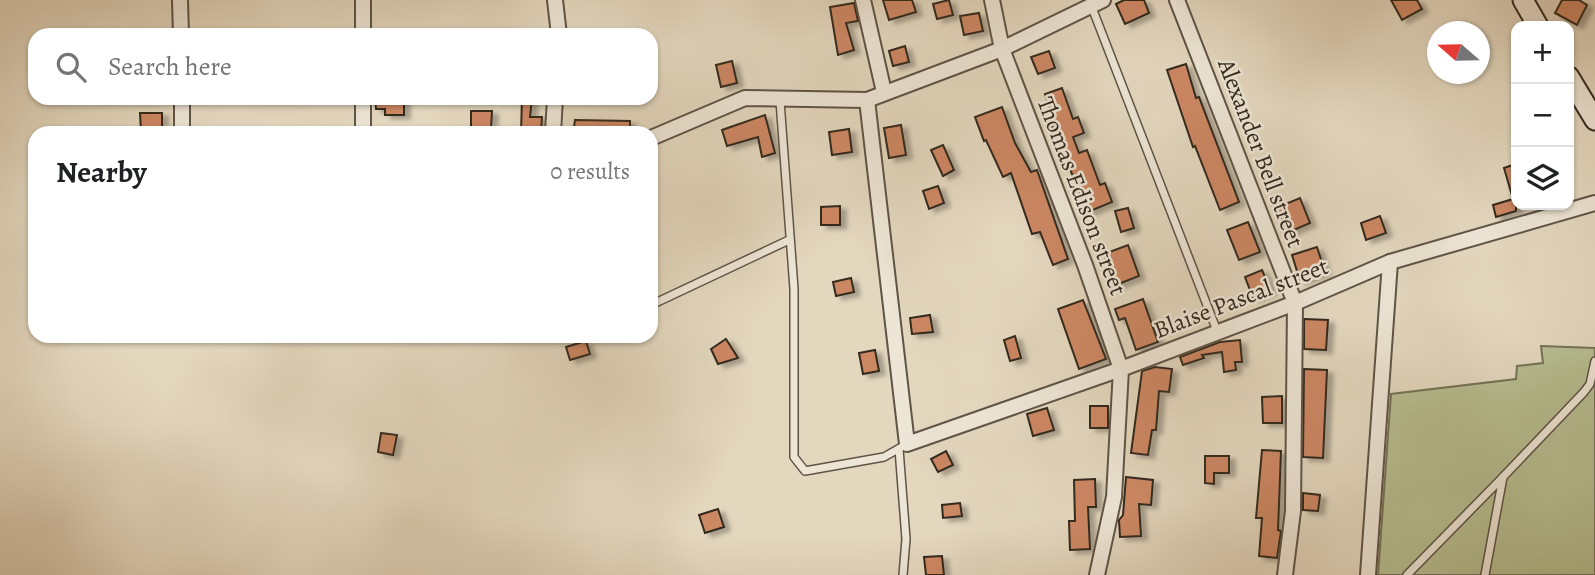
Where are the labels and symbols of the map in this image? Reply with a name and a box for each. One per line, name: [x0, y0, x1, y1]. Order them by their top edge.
north arrow: [1427, 21, 1490, 84]
street label: Alexander Bell street: [1210, 53, 1312, 252]
street label: Thomas Edison street: [1029, 92, 1135, 300]
street label: Blaise Pascal street: [1149, 250, 1333, 346]

